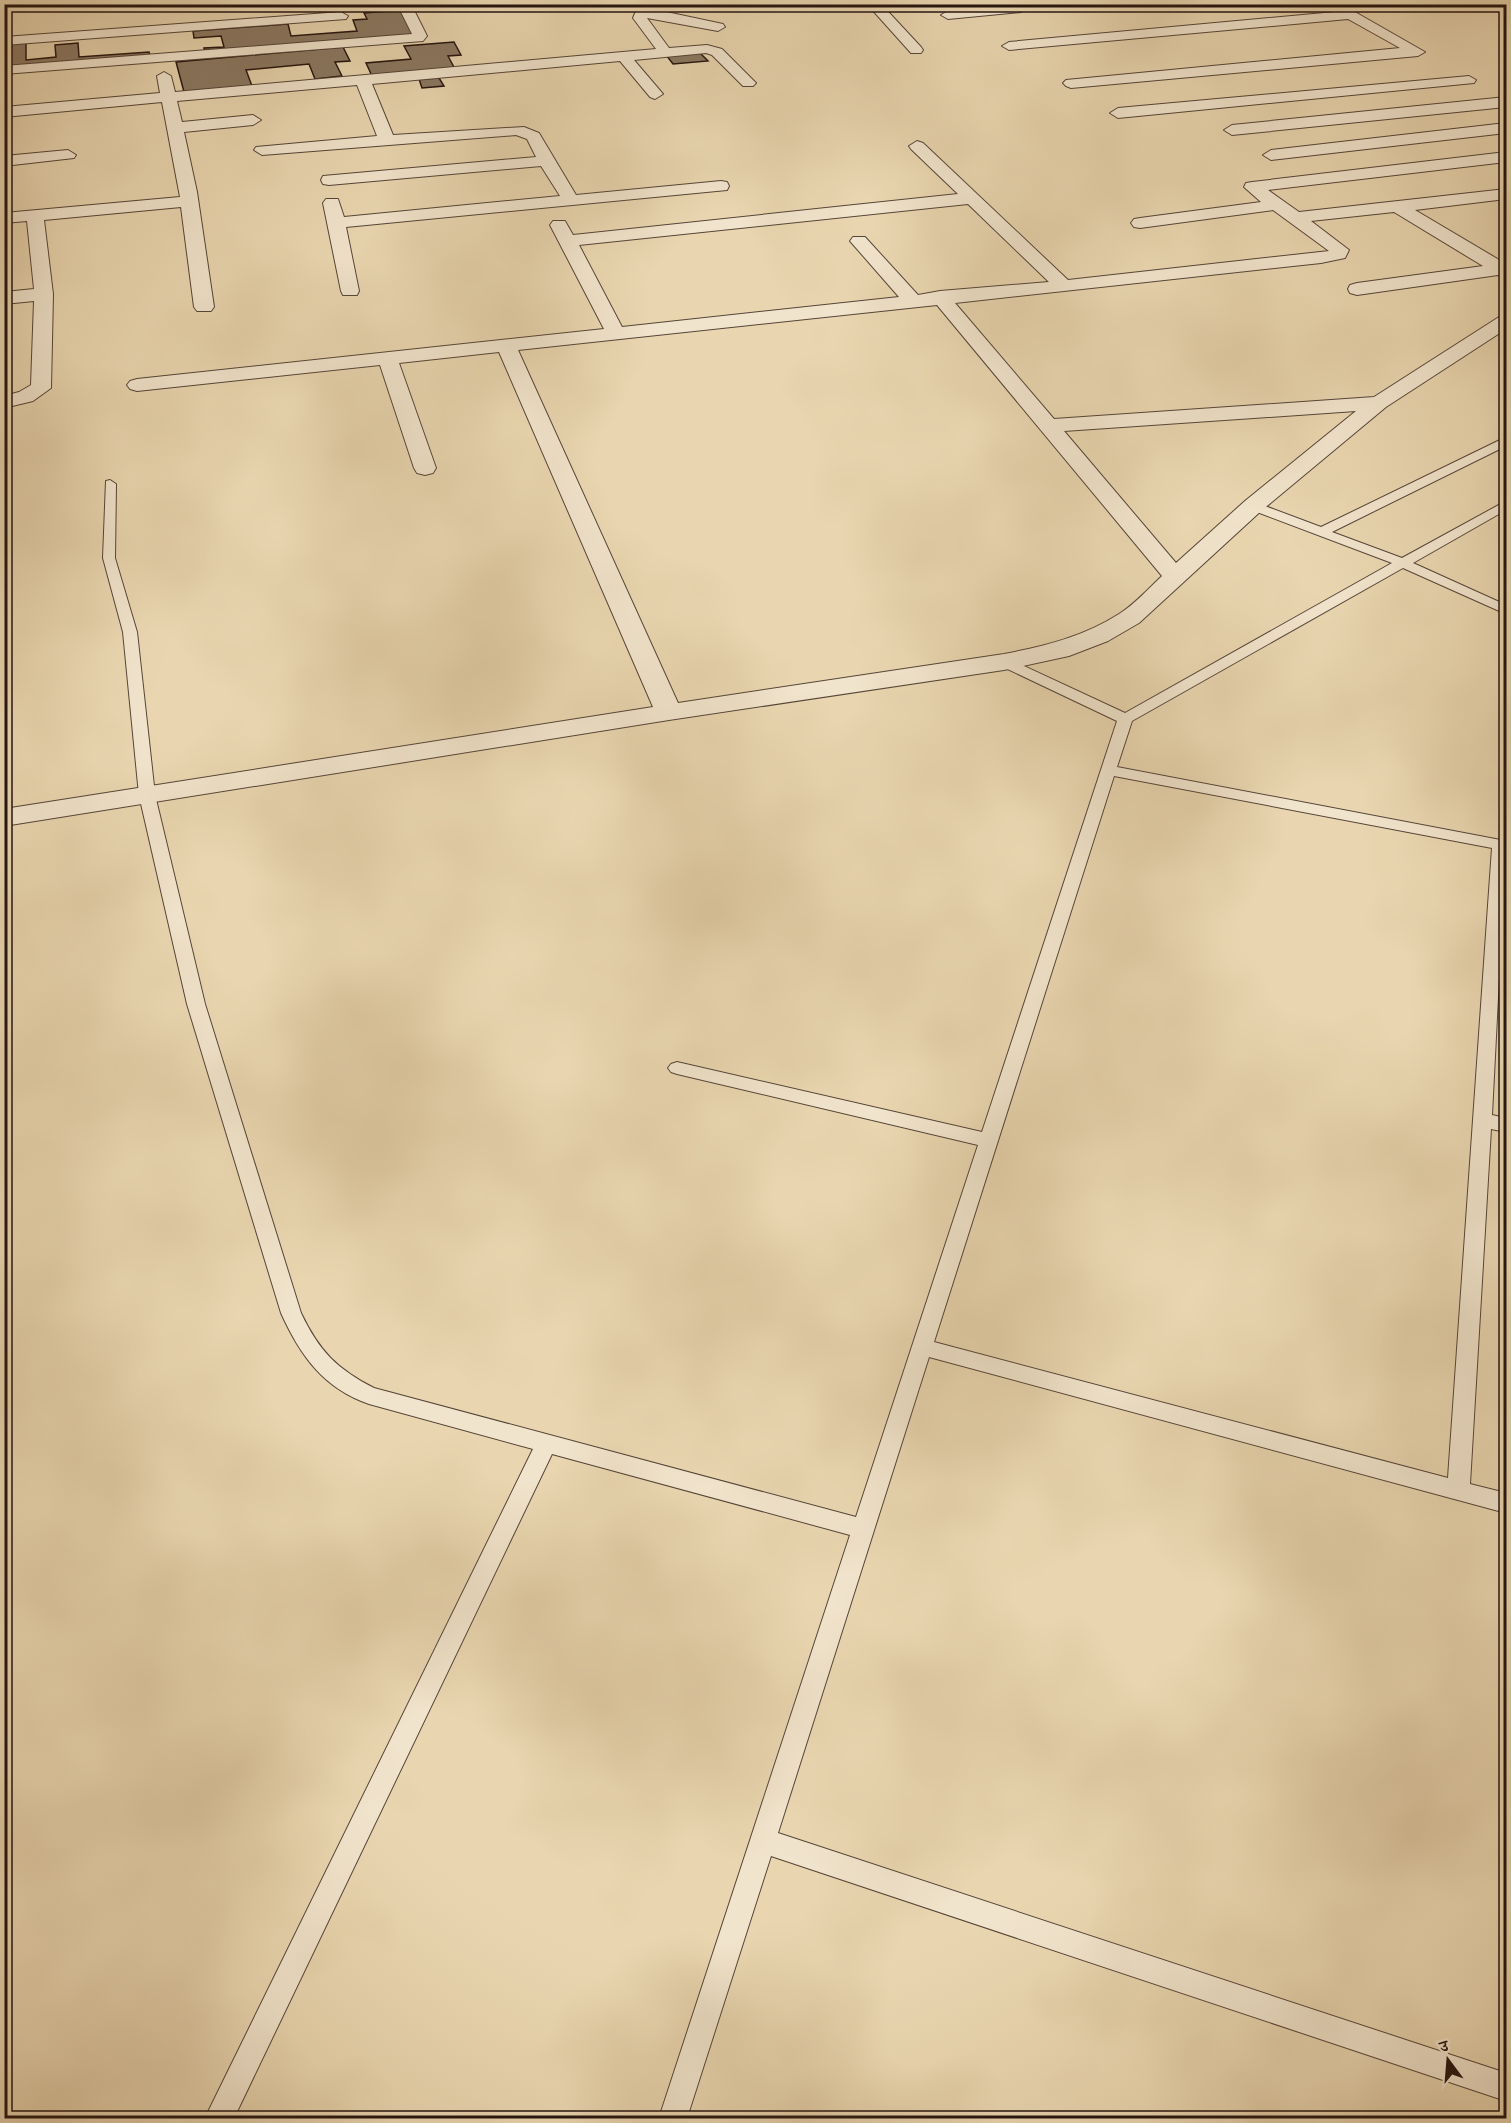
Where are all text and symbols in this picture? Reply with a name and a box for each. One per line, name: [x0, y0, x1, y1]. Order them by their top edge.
north arrow: [1418, 2030, 1478, 2090]
text: उ: [1437, 2036, 1453, 2059]

